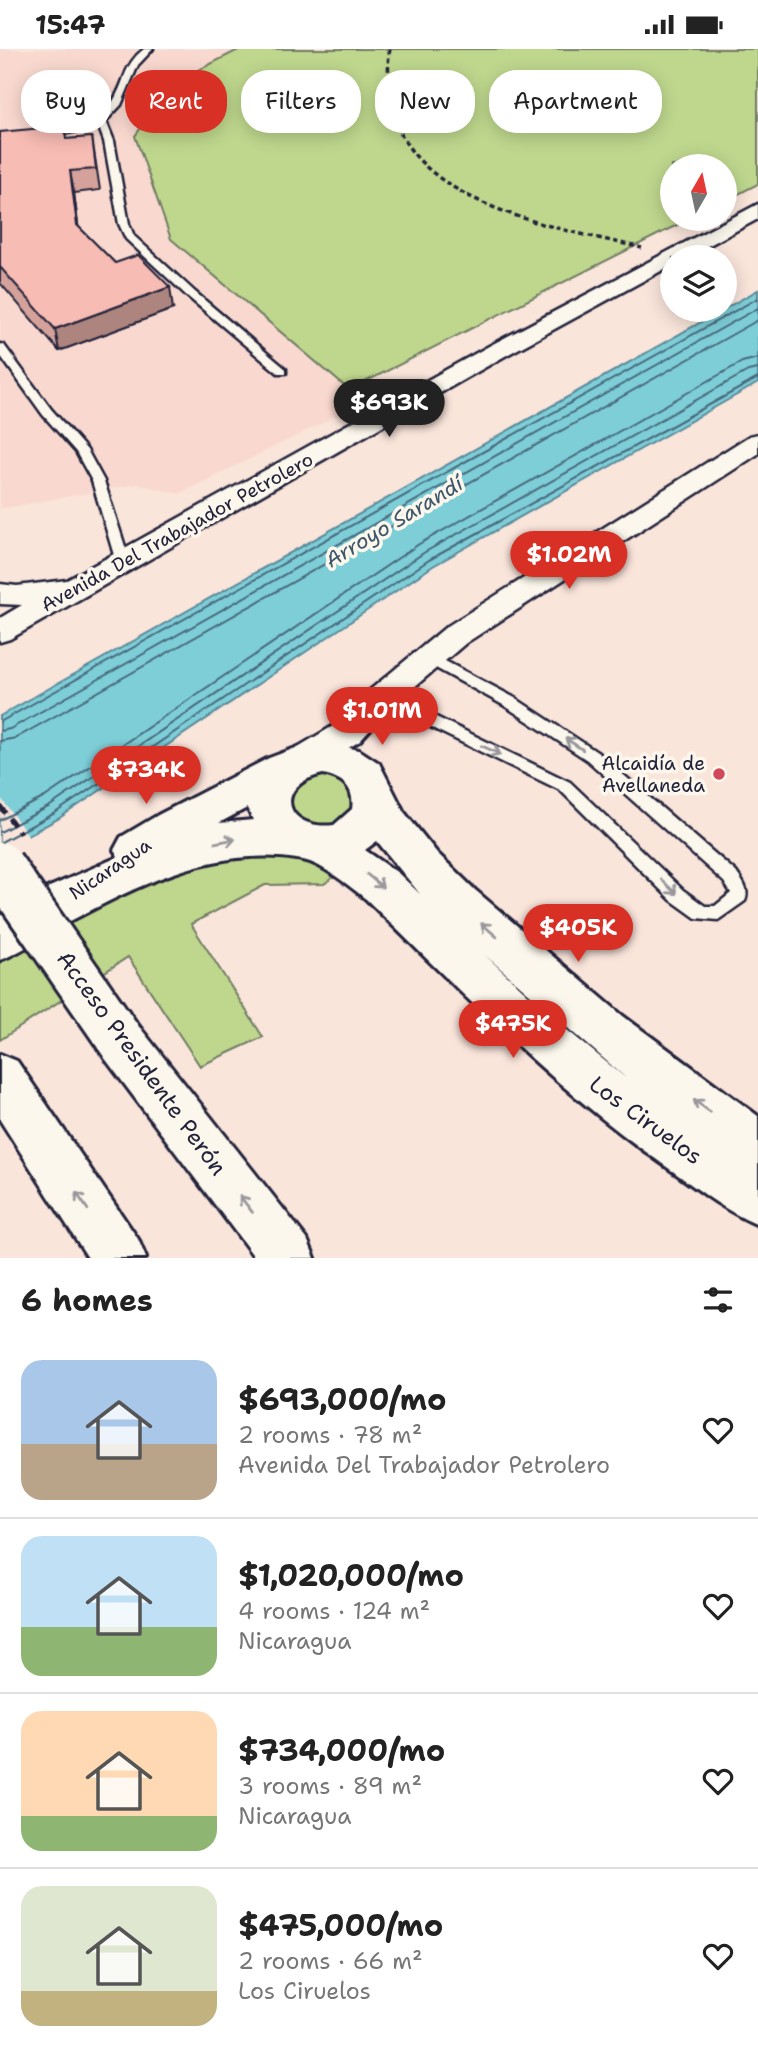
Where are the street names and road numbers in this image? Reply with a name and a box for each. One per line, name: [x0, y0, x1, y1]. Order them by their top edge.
street label: Avenida Del Trabajador Petrolero: [37, 447, 317, 617]
street label: Nicaragua: [64, 832, 156, 906]
street label: Acceso Presidente Perón: [50, 945, 234, 1181]
street label: Los Ciruelos: [583, 1069, 709, 1171]

